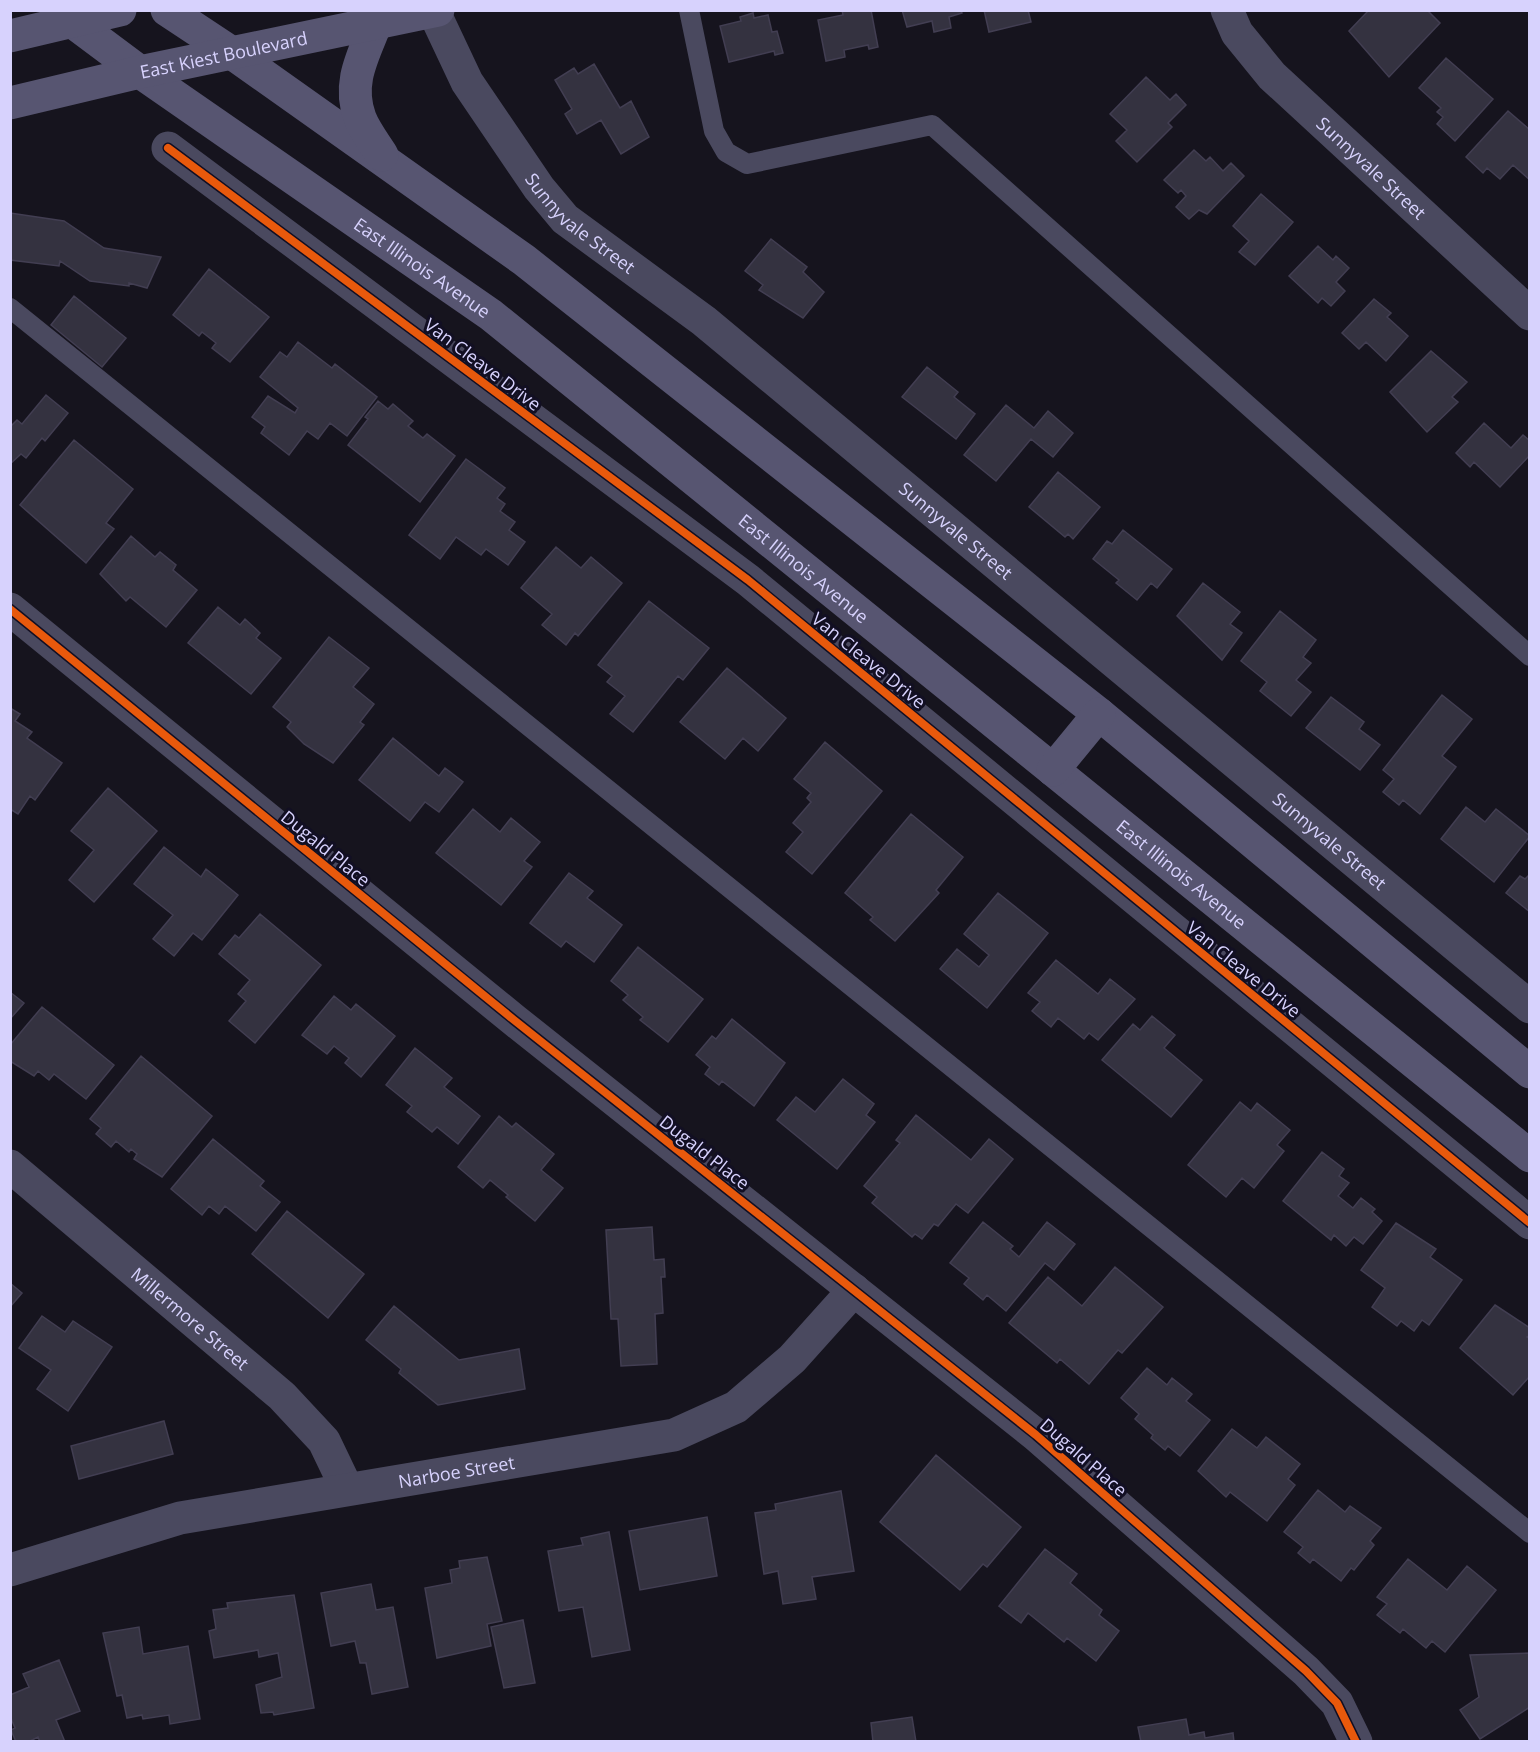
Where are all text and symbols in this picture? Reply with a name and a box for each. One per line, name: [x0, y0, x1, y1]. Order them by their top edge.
street label: East Kiest Boulevard: [138, 25, 310, 84]
street label: Sunnyvale Street: [1312, 111, 1431, 224]
street label: Sunnyvale Street: [520, 168, 640, 279]
street label: East Illinois Avenue: [349, 212, 495, 323]
street label: Van Cleave Drive: [420, 312, 546, 416]
street label: Sunnyvale Street: [894, 476, 1018, 584]
street label: East Illinois Avenue: [734, 508, 874, 628]
street label: Van Cleave Drive: [807, 607, 931, 713]
street label: Sunnyvale Street: [1268, 787, 1392, 895]
street label: Dugald Place: [276, 805, 376, 891]
street label: East Illinois Avenue: [1112, 814, 1252, 934]
street label: Van Cleave Drive: [1182, 916, 1306, 1022]
street label: Dugald Place: [655, 1109, 755, 1195]
street label: Millermore Street: [126, 1262, 254, 1375]
street label: Dugald Place: [1035, 1412, 1133, 1502]
street label: Narboe Street: [396, 1450, 516, 1493]

